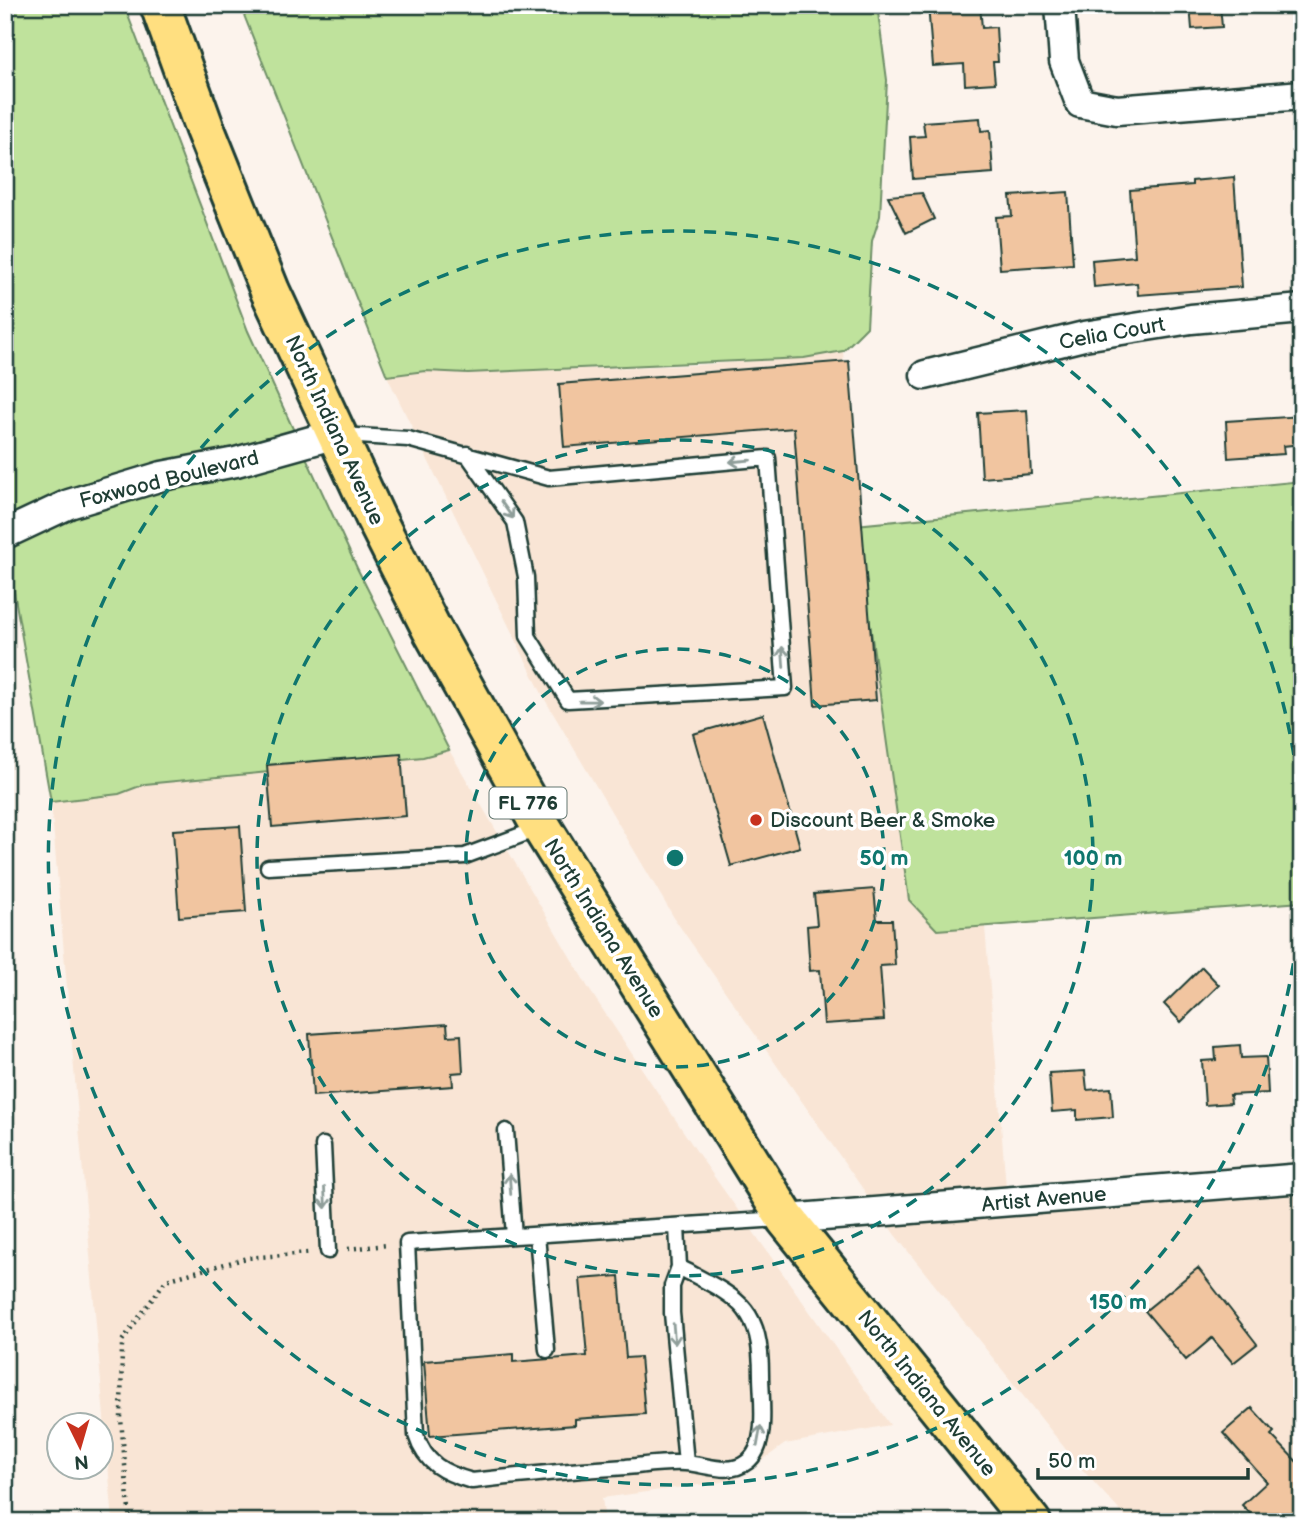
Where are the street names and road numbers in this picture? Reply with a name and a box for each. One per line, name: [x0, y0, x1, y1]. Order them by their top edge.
street label: Celia Court: [1057, 312, 1168, 355]
street label: North Indiana Avenue: [280, 331, 389, 529]
street label: Foxwood Boulevard: [77, 445, 261, 514]
road number: FL 776: [490, 788, 566, 818]
street label: North Indiana Avenue: [538, 834, 669, 1022]
street label: Artist Avenue: [981, 1182, 1107, 1217]
street label: North Indiana Avenue: [852, 1305, 1001, 1481]

